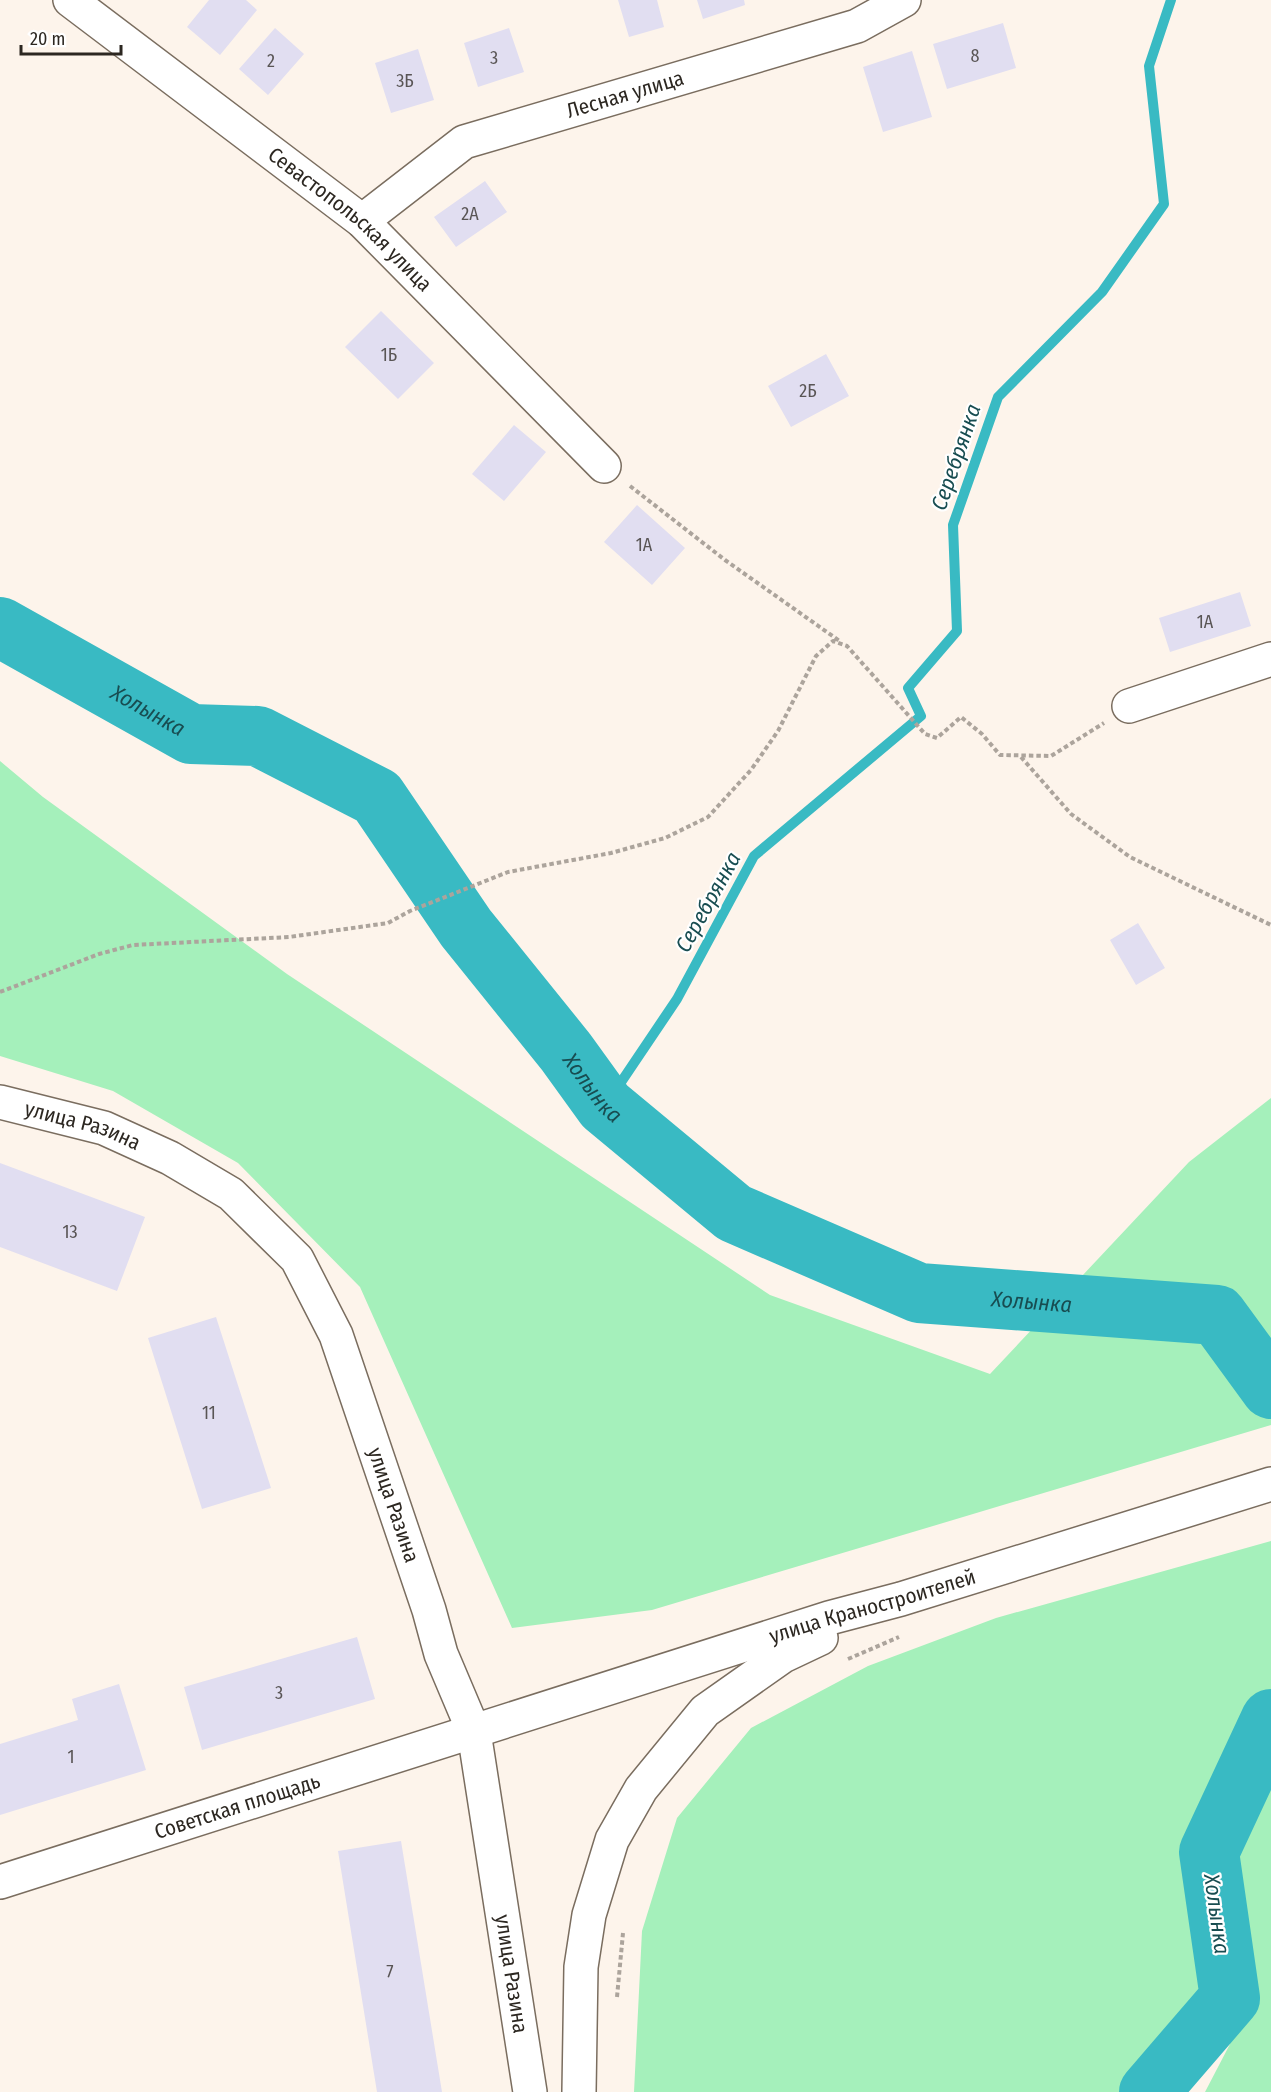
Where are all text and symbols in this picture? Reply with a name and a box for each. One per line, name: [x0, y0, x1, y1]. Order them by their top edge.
scale bar: [21, 18, 122, 56]
text: 20 m: [30, 28, 65, 50]
house number: 8: [971, 45, 980, 67]
house number: 3: [490, 47, 498, 69]
house number: 2: [267, 50, 275, 72]
street label: Лесная улица: [563, 65, 687, 124]
house number: 3Б: [396, 70, 414, 92]
street label: Севастопольская улица: [263, 142, 437, 297]
house number: 2А: [461, 203, 479, 225]
house number: 1Б: [381, 344, 397, 366]
house number: 2Б: [799, 380, 817, 402]
water label: Серебрянка: [925, 400, 987, 514]
house number: 1А: [636, 534, 653, 556]
house number: 1А: [1197, 611, 1214, 633]
water label: Холынка: [106, 678, 190, 742]
water label: Серебрянка: [669, 847, 747, 957]
water label: Холынка: [557, 1047, 628, 1128]
street label: улица Разина: [22, 1096, 145, 1156]
house number: 13: [62, 1221, 78, 1243]
water label: Холынка: [989, 1285, 1073, 1318]
house number: 11: [202, 1402, 216, 1424]
street label: улица Разина: [362, 1444, 425, 1566]
street label: улица Краностроителей: [766, 1564, 979, 1649]
house number: 3: [275, 1682, 283, 1704]
house number: 1: [67, 1746, 75, 1768]
street label: Советская площадь: [151, 1768, 324, 1845]
water label: Холынка: [1198, 1871, 1236, 1956]
street label: улица Разина: [490, 1913, 534, 2035]
house number: 7: [386, 1961, 394, 1983]

